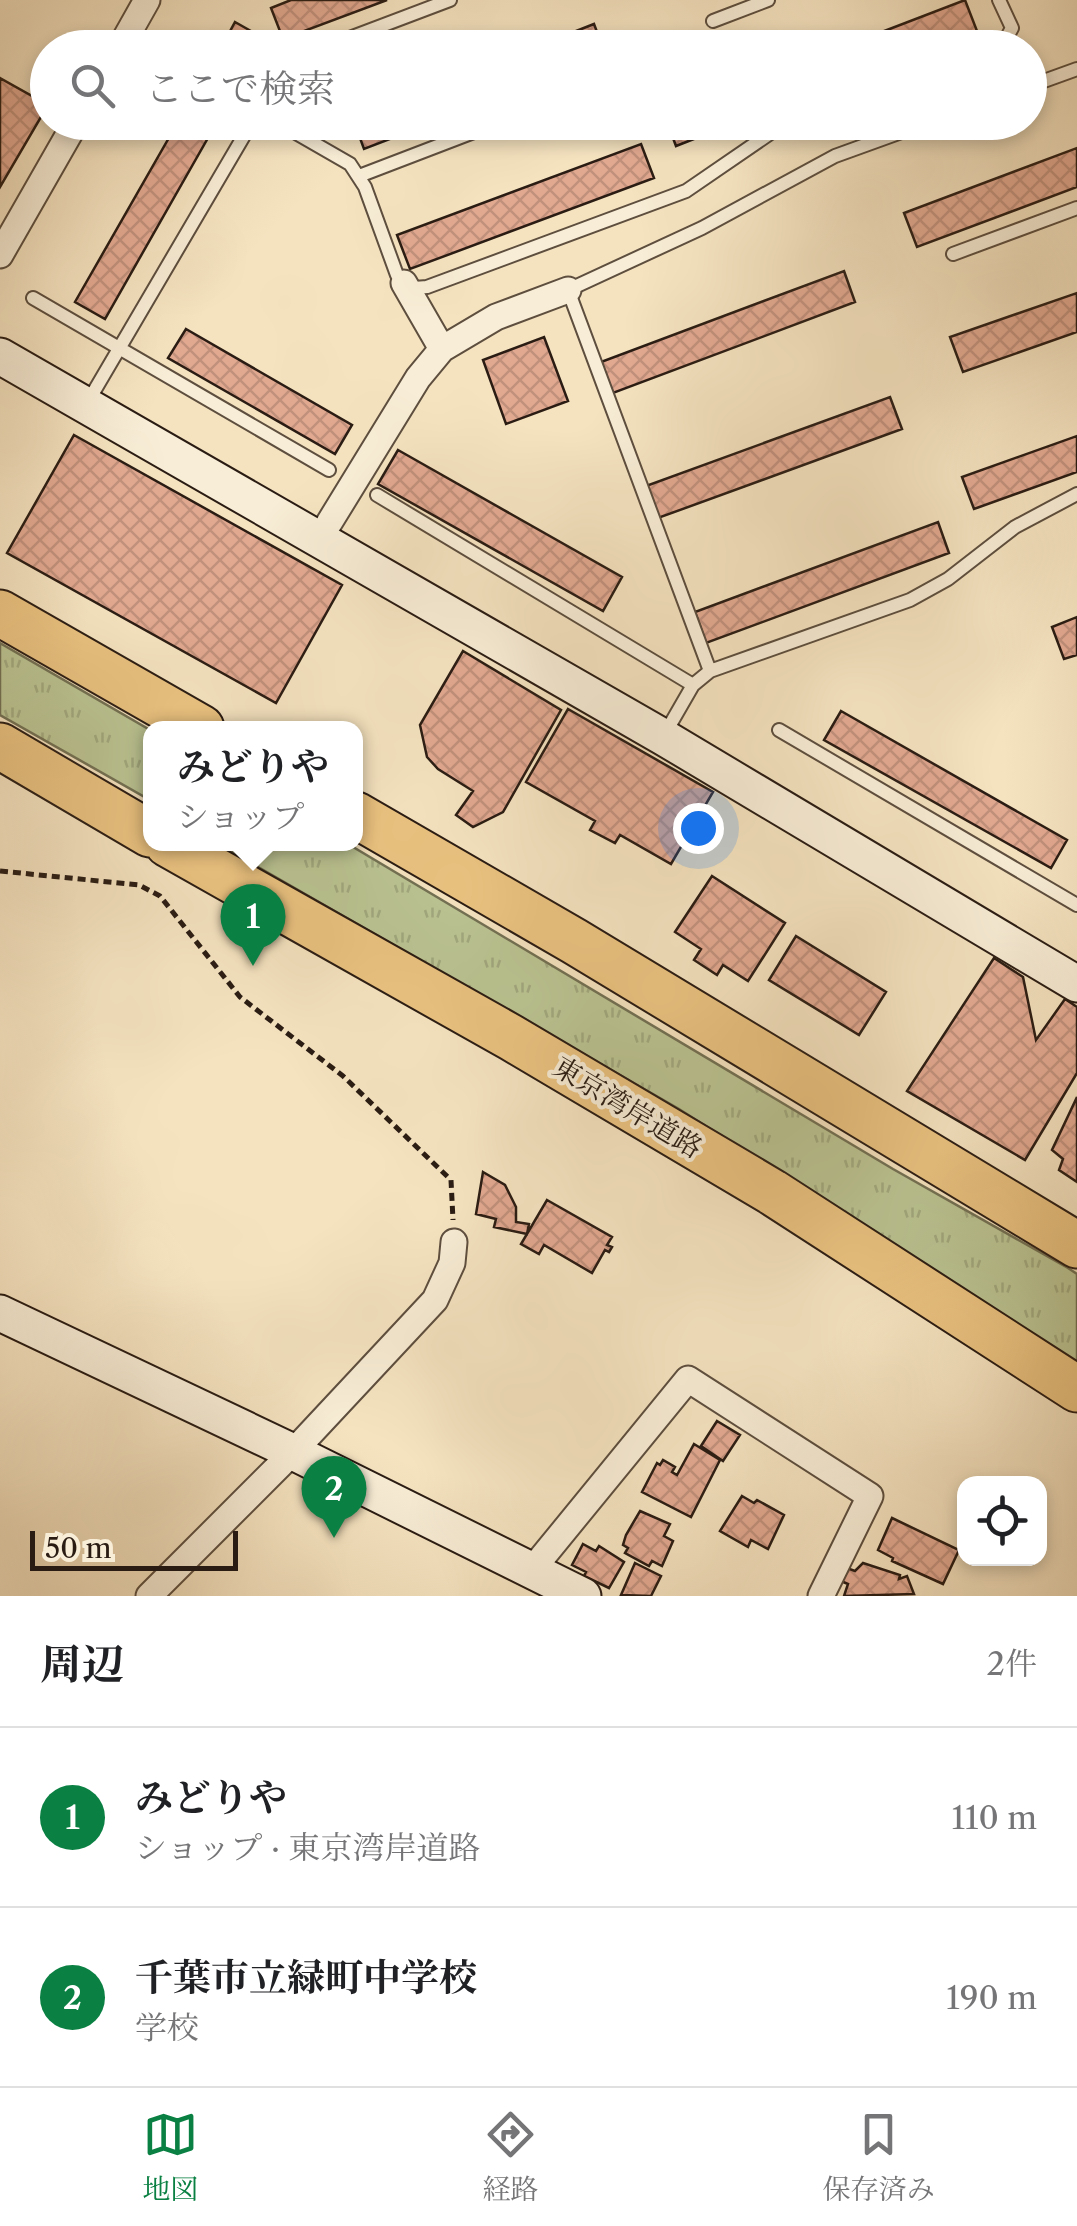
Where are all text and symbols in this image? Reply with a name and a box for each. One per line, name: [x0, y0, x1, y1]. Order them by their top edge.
search box: [30, 30, 1047, 140]
icon: search: [65, 58, 120, 113]
text: ここで検索: [145, 65, 335, 112]
popup: [143, 721, 363, 851]
text: みどりや: [177, 743, 329, 790]
text: ショップ: [177, 797, 304, 836]
your location: [673, 803, 724, 854]
pin: 1: [220, 884, 286, 966]
street label: 東京湾岸道路: [547, 1049, 709, 1165]
pin: 2: [302, 1456, 366, 1538]
map controls: [957, 1476, 1047, 1566]
button: locate: [957, 1476, 1047, 1566]
scale bar: [30, 1526, 238, 1570]
text: 50 m: [45, 1531, 112, 1565]
text: 周辺: [40, 1638, 124, 1690]
text: 2件: [987, 1644, 1037, 1683]
text: みどりや: [135, 1774, 287, 1821]
text: 1: [65, 1798, 80, 1837]
text: 110 m: [951, 1798, 1037, 1837]
text: ショップ · 東京湾岸道路: [135, 1828, 480, 1867]
text: 千葉市立緑町中学校: [135, 1954, 477, 2001]
text: 2: [63, 1978, 82, 2017]
text: 190 m: [946, 1978, 1037, 2017]
text: 学校: [135, 2008, 199, 2047]
tab: 地図: [142, 2107, 198, 2207]
tab: 経路: [482, 2107, 539, 2207]
tab: 保存済み: [823, 2107, 935, 2207]

